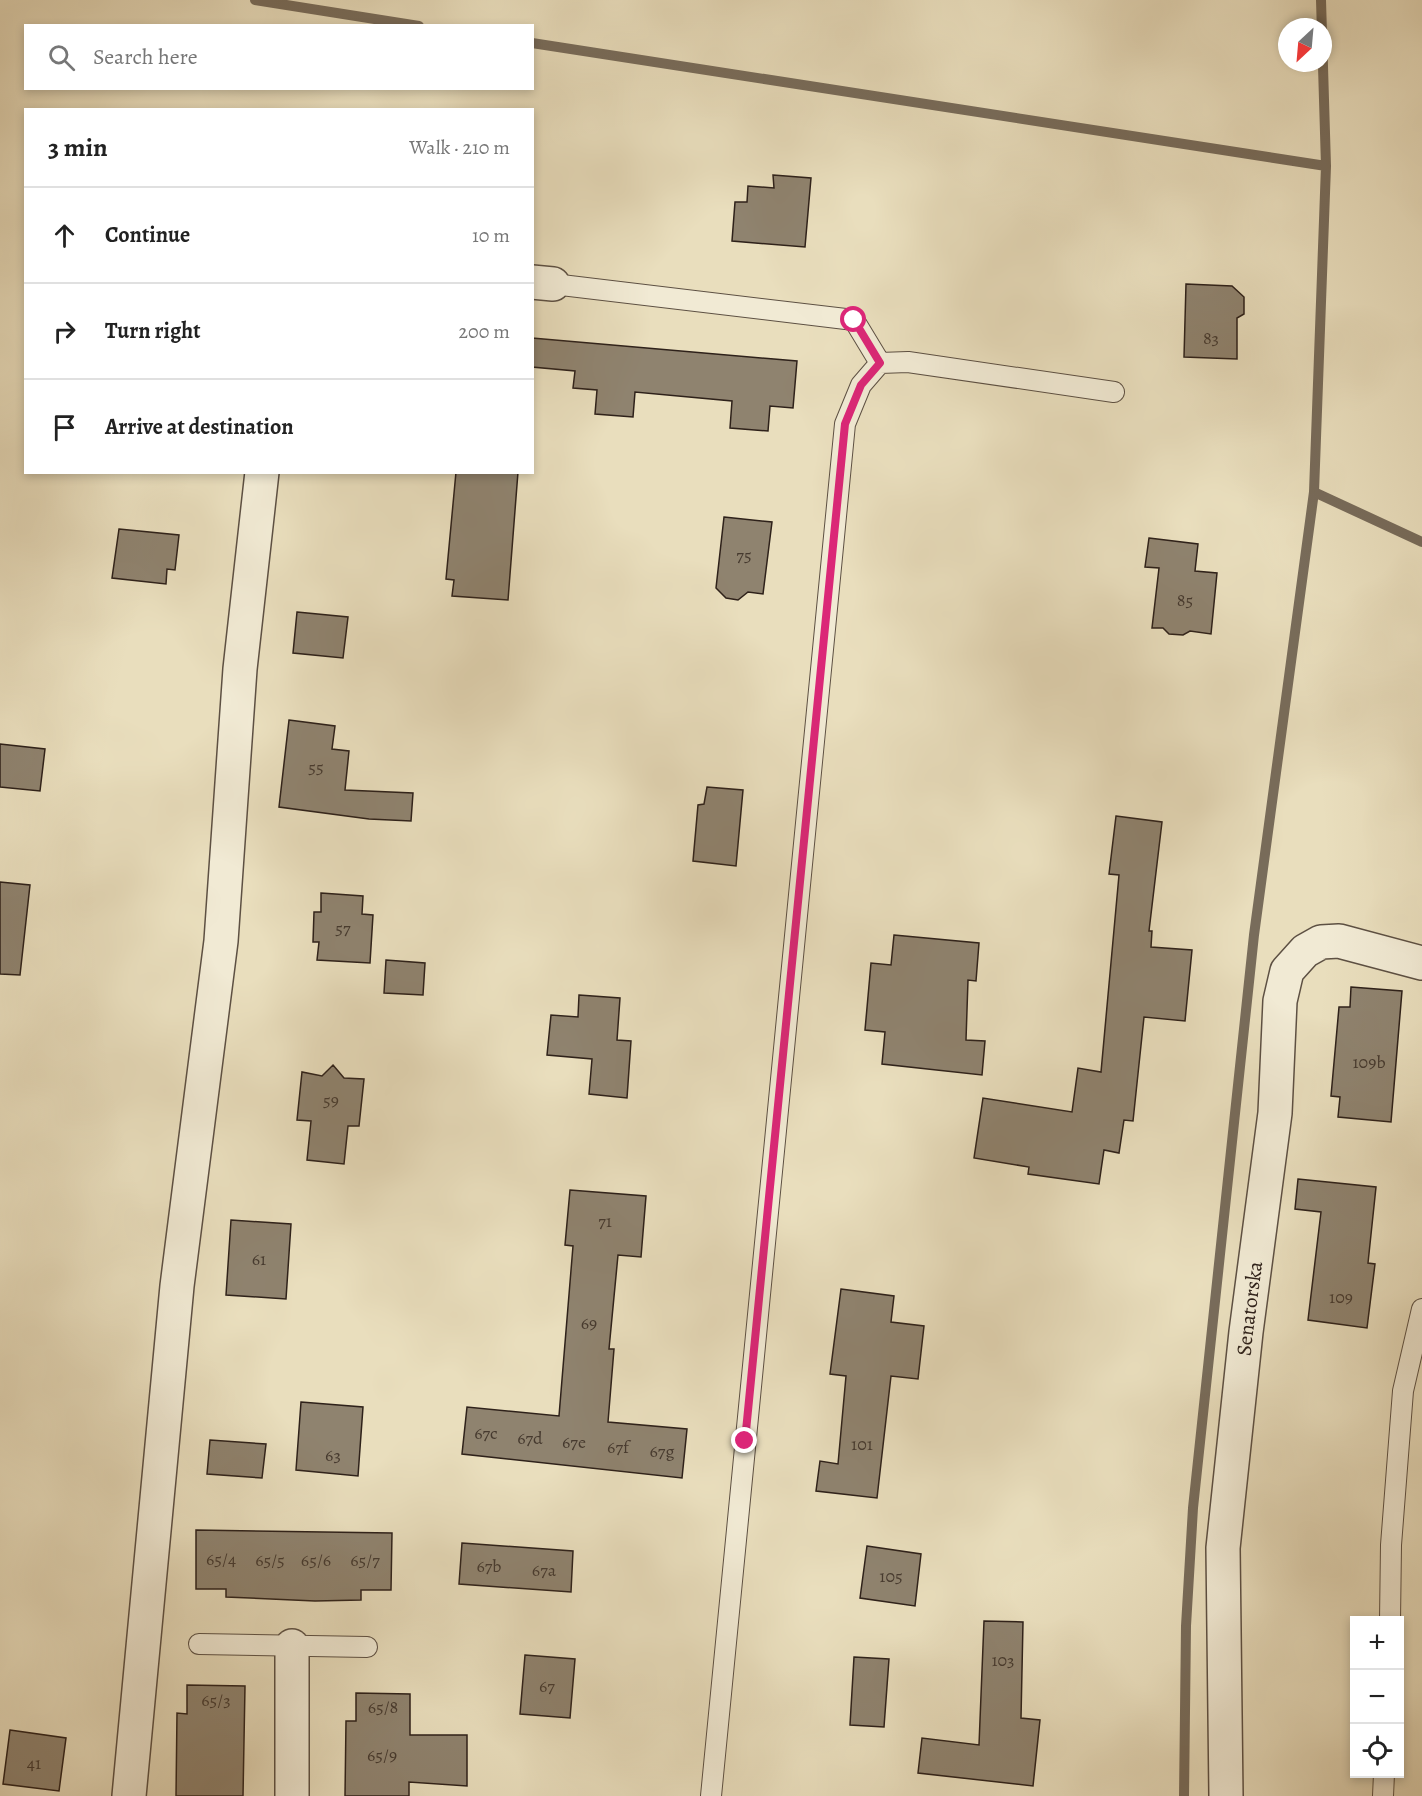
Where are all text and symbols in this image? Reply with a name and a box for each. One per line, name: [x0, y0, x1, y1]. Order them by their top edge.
north arrow: [1278, 18, 1332, 72]
search box: [24, 24, 534, 90]
icon: search: [45, 41, 78, 74]
text: Search here: [93, 42, 198, 72]
text: 3 min: [48, 130, 108, 165]
text: Walk · 210 m: [409, 134, 510, 161]
icon: ahead: [48, 219, 81, 252]
text: Continue: [105, 220, 190, 250]
text: 10 m: [472, 222, 510, 249]
route start: [840, 306, 866, 332]
icon: right: [48, 315, 81, 348]
text: Turn right: [105, 316, 201, 346]
text: 200 m: [459, 318, 510, 345]
house number: 83: [1203, 326, 1219, 350]
icon: arrive: [48, 411, 81, 444]
text: Arrive at destination: [105, 412, 294, 442]
house number: 75: [736, 543, 752, 567]
house number: 85: [1177, 588, 1193, 612]
house number: 55: [308, 755, 324, 779]
house number: 57: [335, 916, 351, 940]
house number: 109b: [1352, 1050, 1386, 1074]
house number: 59: [323, 1088, 339, 1112]
house number: 71: [598, 1209, 612, 1233]
house number: 61: [252, 1247, 266, 1271]
street label: Senatorska: [1230, 1259, 1269, 1357]
house number: 109: [1329, 1285, 1353, 1309]
house number: 69: [581, 1311, 597, 1335]
house number: 67c: [474, 1421, 498, 1445]
house number: 67d: [517, 1426, 543, 1450]
route end: [731, 1427, 757, 1453]
house number: 67e: [562, 1430, 586, 1454]
house number: 101: [851, 1432, 873, 1456]
house number: 67f: [607, 1435, 632, 1459]
house number: 67g: [650, 1439, 674, 1463]
house number: 63: [325, 1443, 341, 1467]
house number: 65/4: [206, 1547, 236, 1571]
house number: 65/5: [255, 1548, 285, 1572]
house number: 65/6: [301, 1548, 331, 1572]
house number: 65/7: [350, 1548, 380, 1572]
house number: 67b: [476, 1554, 502, 1578]
house number: 67a: [532, 1558, 557, 1582]
house number: 105: [879, 1564, 903, 1588]
map controls: [1350, 1616, 1404, 1778]
button: +: [1350, 1616, 1404, 1670]
house number: 103: [991, 1648, 1015, 1672]
button: −: [1350, 1670, 1404, 1724]
house number: 67: [539, 1674, 555, 1698]
house number: 65/3: [201, 1688, 231, 1712]
house number: 65/8: [368, 1695, 398, 1719]
button: locate: [1350, 1724, 1404, 1778]
house number: 65/9: [367, 1743, 397, 1767]
house number: 41: [27, 1751, 41, 1775]

